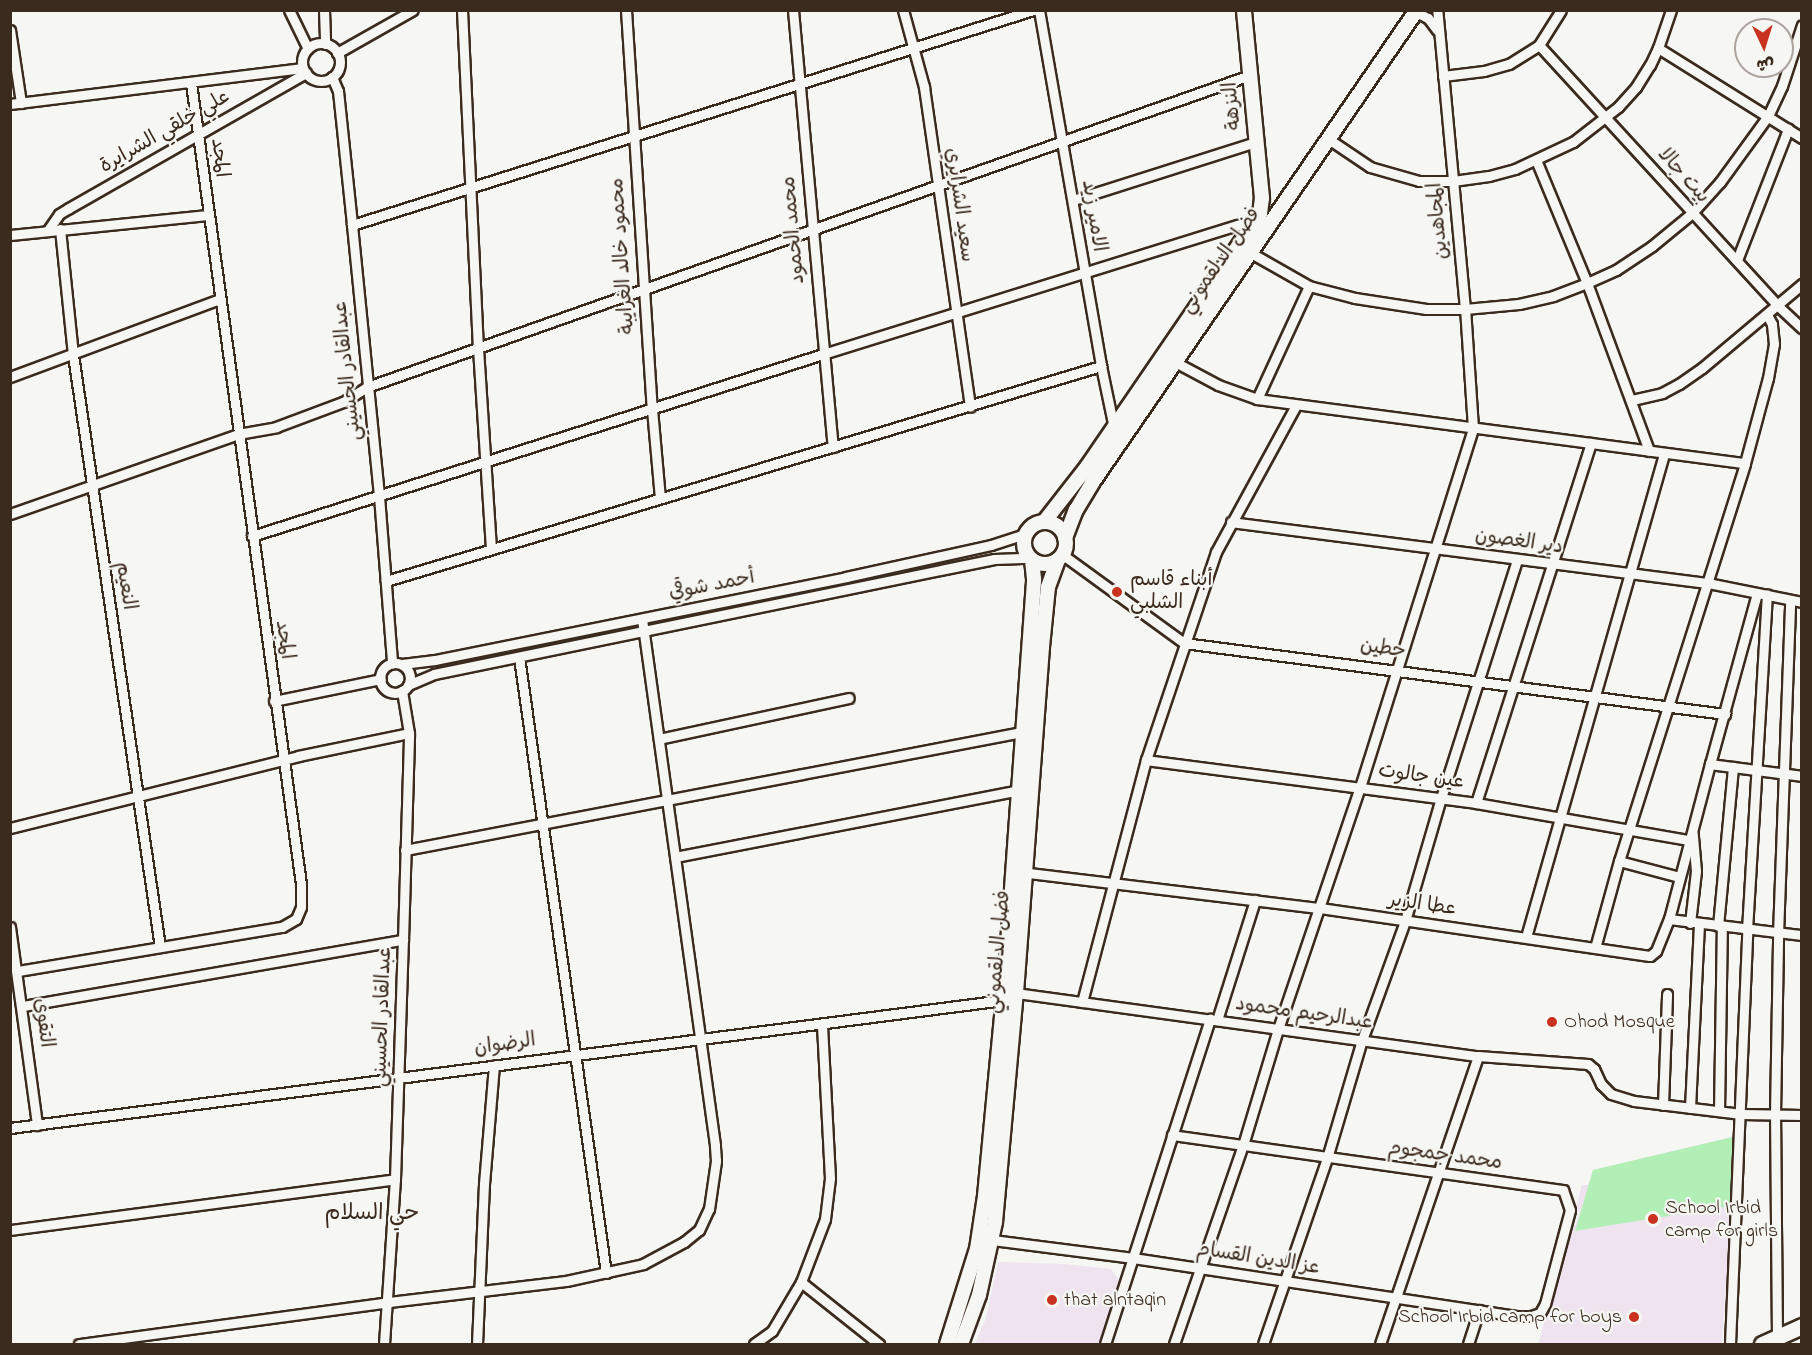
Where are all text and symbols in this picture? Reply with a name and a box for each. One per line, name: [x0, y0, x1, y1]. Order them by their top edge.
north arrow: [1734, 18, 1794, 78]
text: ش: [1756, 51, 1775, 77]
street label: النزهة: [1219, 81, 1247, 131]
street label: علي خلقي الشرايرة: [96, 85, 234, 179]
street label: المجد: [205, 137, 233, 179]
street label: بيت جالا: [1652, 143, 1714, 209]
street label: سعيد الشرايري: [939, 146, 979, 264]
street label: محمد الحمود: [777, 175, 811, 285]
street label: محمود خالد الغرايبة: [606, 177, 640, 335]
street label: الامير زيد: [1075, 178, 1111, 254]
street label: المجاهدين: [1424, 181, 1454, 261]
street label: فضل الدلقموني: [1176, 203, 1266, 319]
street label: عبدالقادر الحسيني: [329, 300, 367, 442]
street label: دير الغصون: [1473, 524, 1565, 560]
street label: النعيم: [109, 560, 141, 612]
street label: أحمد شوقي: [667, 566, 757, 606]
place label: أبناء قاسم الشلبي: [1130, 568, 1212, 615]
marker: أبناء قاسم الشلبي: [1108, 583, 1126, 601]
street label: المجد: [269, 619, 299, 661]
street label: حطين: [1359, 634, 1407, 664]
street label: عين جالوت: [1377, 759, 1465, 795]
street label: عطا الزير: [1387, 888, 1457, 922]
street label: فضل الدلقموني: [982, 889, 1016, 1015]
street label: عبدالقادر الحسيني: [369, 947, 397, 1087]
street label: عبدالرحيم محمود: [1234, 992, 1374, 1036]
street label: التقوى: [28, 997, 58, 1049]
place label: Ohod Mosque: [1564, 1010, 1675, 1034]
marker: Ohod Mosque: [1545, 1015, 1559, 1029]
street label: الرضوان: [473, 1029, 537, 1061]
street label: محمد جمجوم: [1386, 1136, 1504, 1176]
place label: School Irbid camp for girls: [1665, 1196, 1778, 1243]
district label: حي السلام: [325, 1202, 419, 1228]
marker: School Irbid camp for girls: [1646, 1212, 1660, 1226]
street label: عز الدين القسام: [1195, 1237, 1321, 1281]
place label: that alntaqin: [1064, 1288, 1166, 1312]
marker: that alntaqin: [1045, 1293, 1059, 1307]
place label: School Irbid camp for boys: [1398, 1305, 1622, 1329]
marker: School Irbid camp for boys: [1627, 1310, 1641, 1324]

